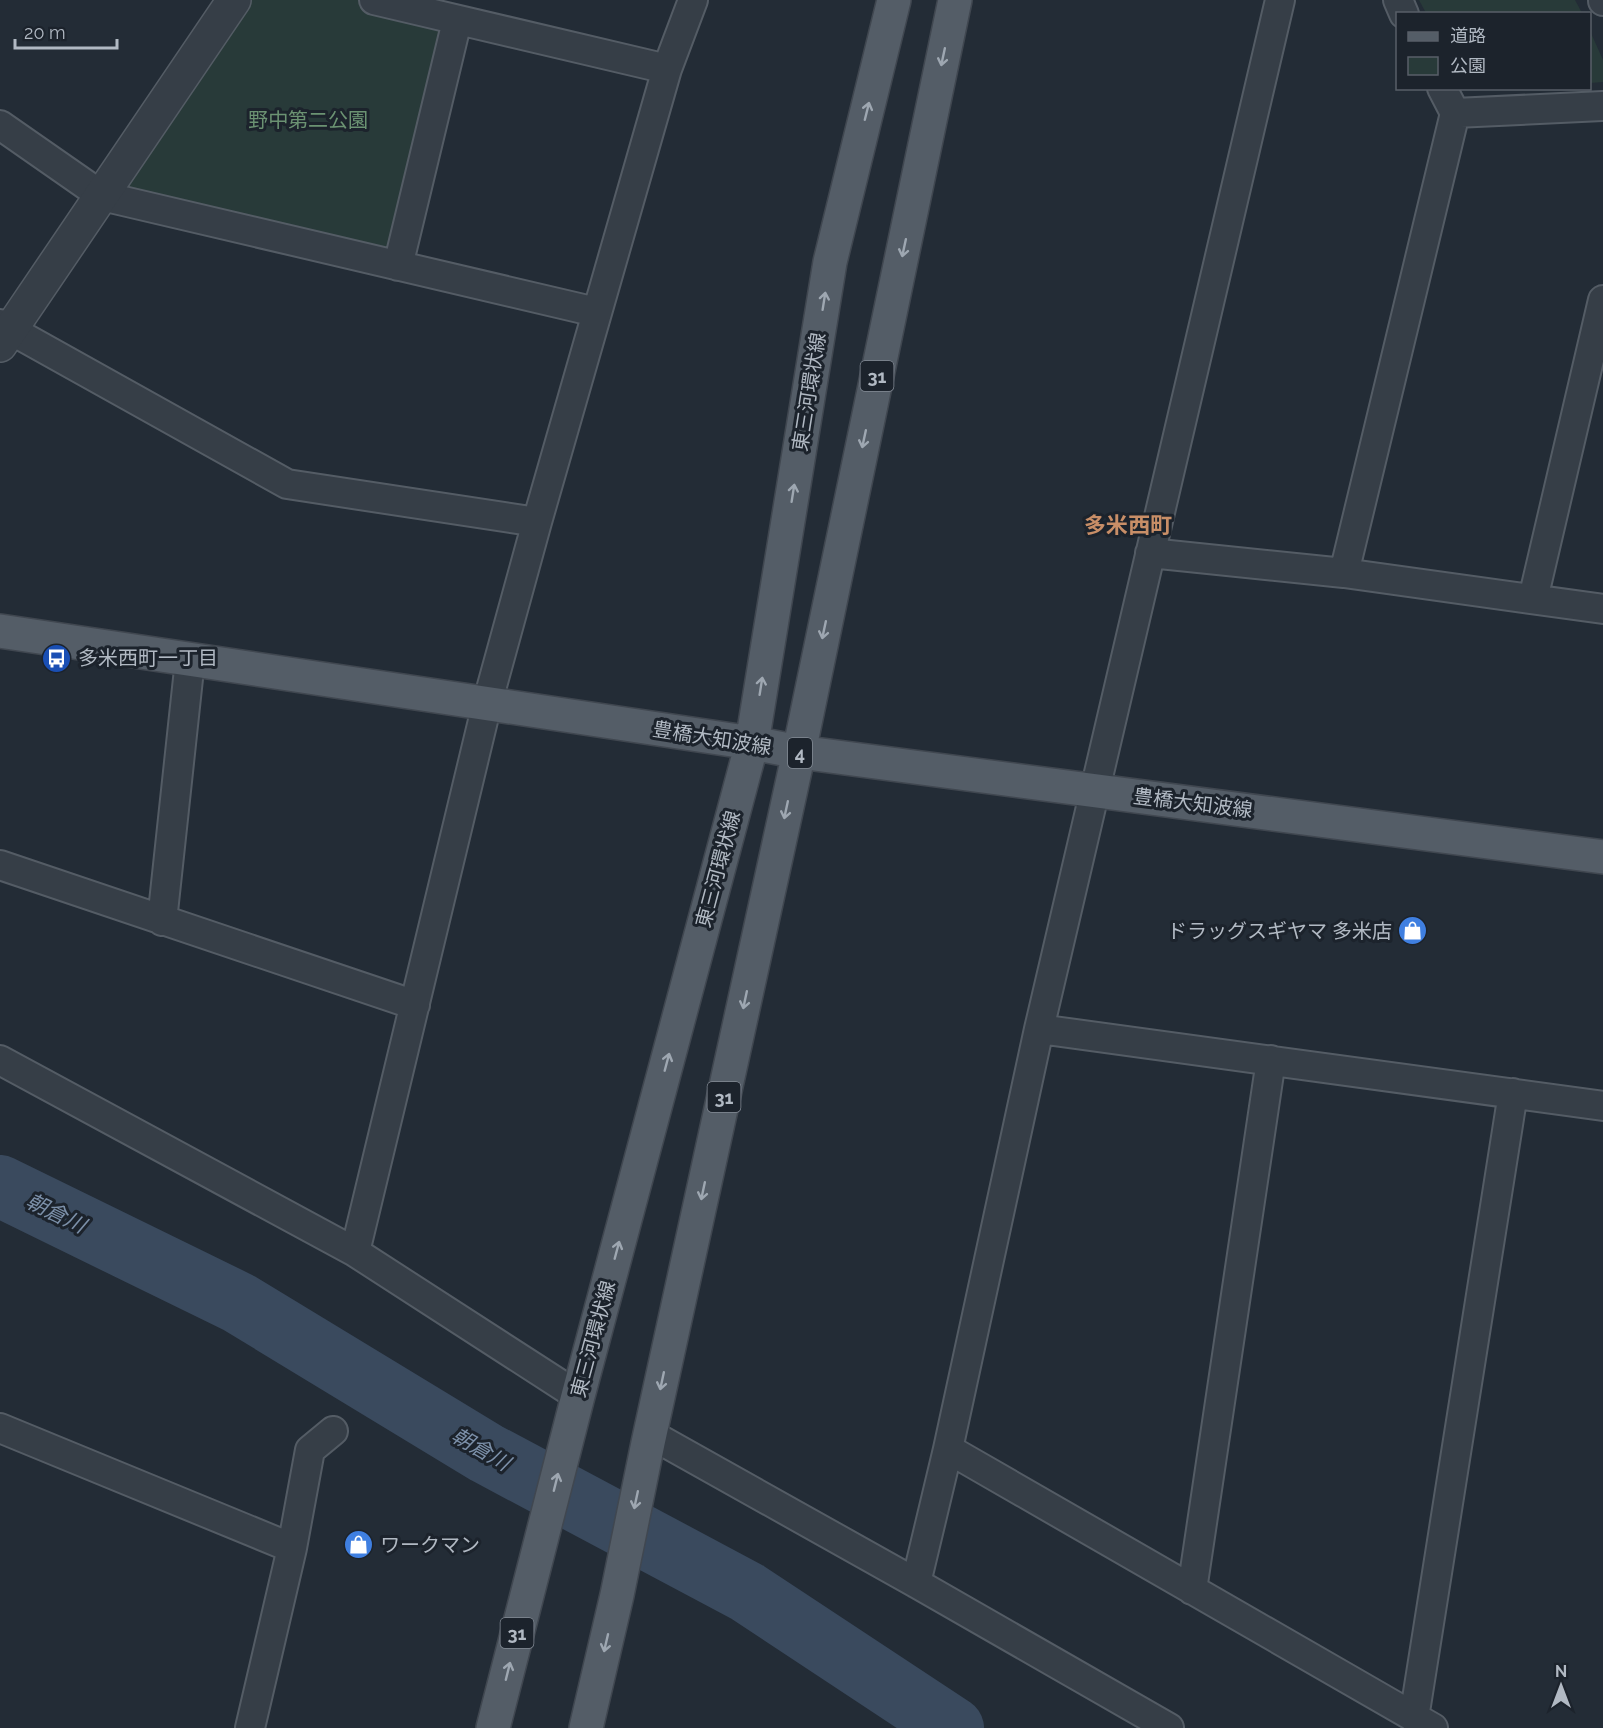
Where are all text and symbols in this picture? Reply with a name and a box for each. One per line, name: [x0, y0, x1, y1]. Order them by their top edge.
scale bar: [15, 12, 117, 50]
legend: [1396, 12, 1591, 90]
text: 20 m: [24, 22, 66, 43]
text: 道路: [1450, 25, 1486, 46]
one-way arrow: [937, 47, 948, 67]
text: 公園: [1450, 55, 1486, 76]
one-way arrow: [862, 101, 874, 120]
park label: 野中第二公園: [248, 108, 368, 132]
one-way arrow: [897, 238, 909, 257]
one-way arrow: [819, 291, 830, 311]
street label: 東三河環状線: [788, 331, 830, 453]
road number: 31: [860, 361, 894, 391]
one-way arrow: [858, 429, 869, 448]
one-way arrow: [787, 484, 798, 503]
district label: 多米西町: [1084, 512, 1172, 538]
one-way arrow: [818, 620, 829, 639]
bus stop icon: 多米西町一丁目: [41, 642, 73, 674]
place label: 多米西町一丁目: [78, 646, 218, 670]
one-way arrow: [756, 676, 767, 696]
street label: 豊橋大知波線: [651, 717, 773, 759]
road number: 4: [788, 738, 812, 768]
street label: 豊橋大知波線: [1132, 784, 1254, 822]
one-way arrow: [780, 800, 792, 819]
street label: 東三河環状線: [691, 808, 745, 930]
shop icon: ドラッグスギヤマ 多米店: [1397, 915, 1429, 947]
place label: ドラッグスギヤマ 多米店: [1167, 919, 1392, 943]
one-way arrow: [739, 990, 750, 1009]
one-way arrow: [661, 1052, 673, 1071]
road number: 31: [708, 1082, 740, 1112]
one-way arrow: [697, 1180, 708, 1200]
water label: 朝倉川: [22, 1188, 92, 1239]
one-way arrow: [611, 1241, 623, 1260]
street label: 東三河環状線: [566, 1278, 620, 1400]
one-way arrow: [655, 1371, 667, 1390]
water label: 朝倉川: [447, 1422, 516, 1477]
one-way arrow: [551, 1473, 563, 1492]
one-way arrow: [630, 1490, 641, 1509]
shop icon: ワークマン: [343, 1529, 375, 1561]
place label: ワークマン: [380, 1533, 480, 1557]
road number: 31: [500, 1618, 534, 1648]
one-way arrow: [599, 1633, 611, 1652]
north arrow: [1531, 1656, 1591, 1716]
one-way arrow: [502, 1662, 514, 1681]
text: N: [1555, 1662, 1567, 1681]

